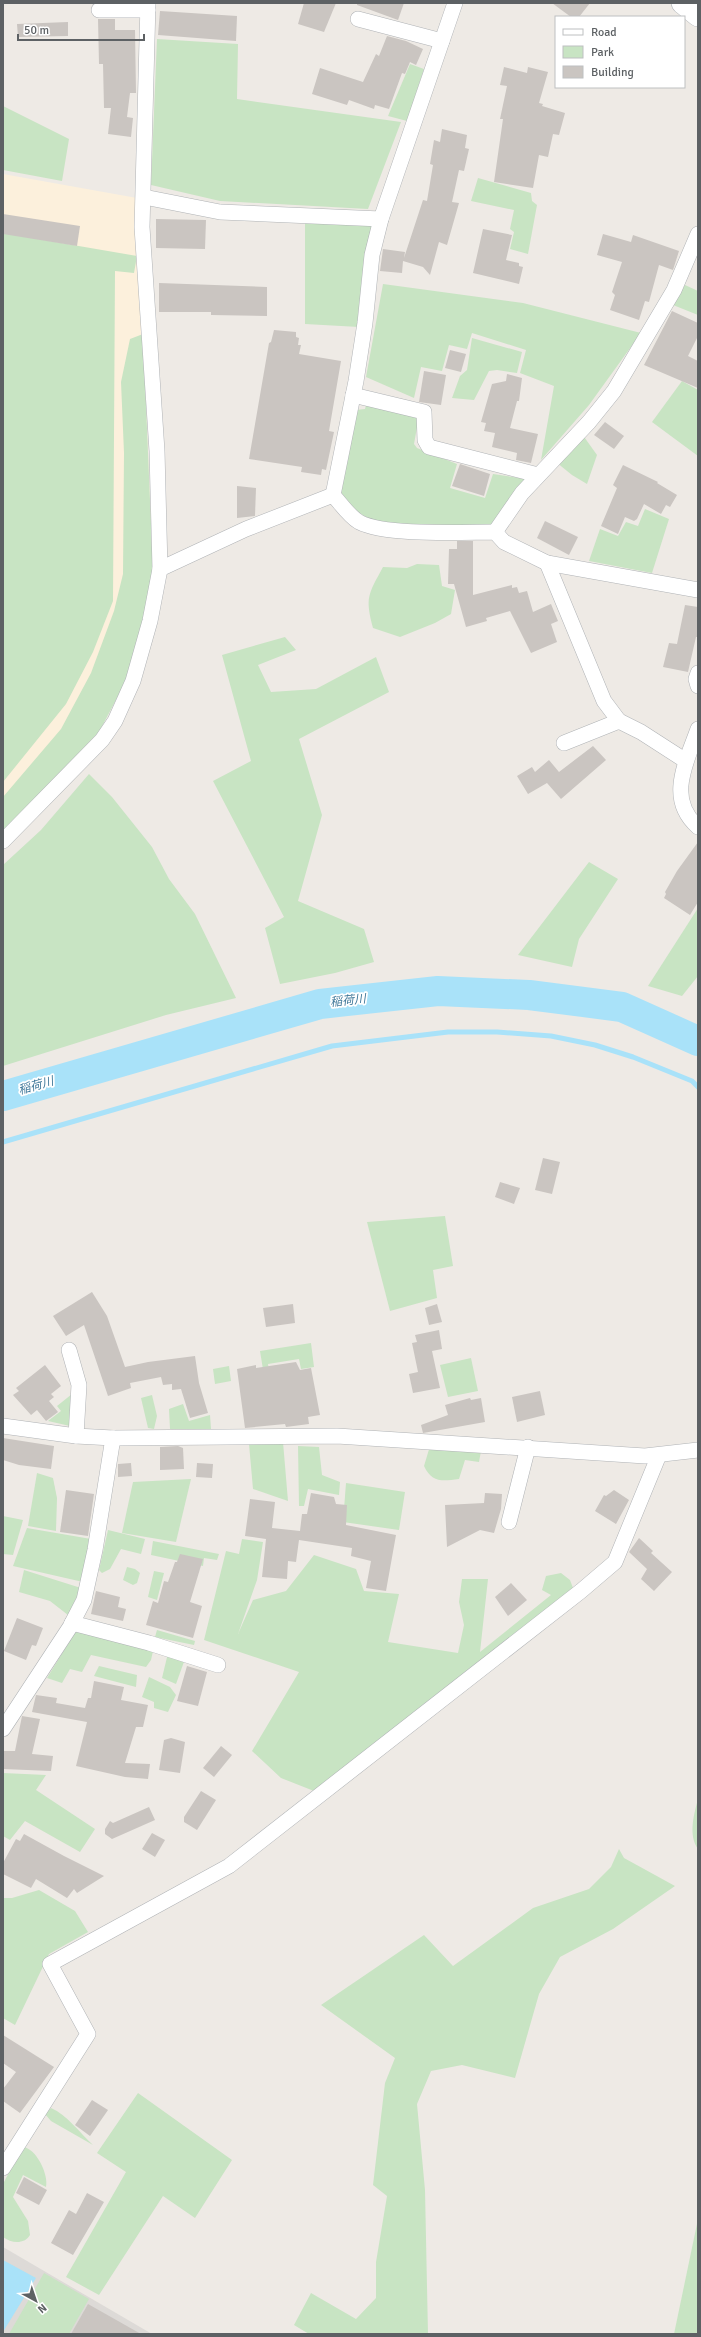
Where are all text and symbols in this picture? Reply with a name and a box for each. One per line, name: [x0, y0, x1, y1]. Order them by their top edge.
scale bar: [18, 16, 144, 42]
legend: [555, 16, 685, 88]
text: 50 m: [24, 23, 49, 38]
text: Road: [591, 25, 617, 40]
text: Park: [591, 45, 614, 60]
text: Building: [591, 65, 634, 80]
water label: 稲荷川: [329, 991, 369, 1010]
water label: 稲荷川: [17, 1073, 57, 1098]
north arrow: [16, 2281, 56, 2321]
text: N: [35, 2301, 49, 2316]

